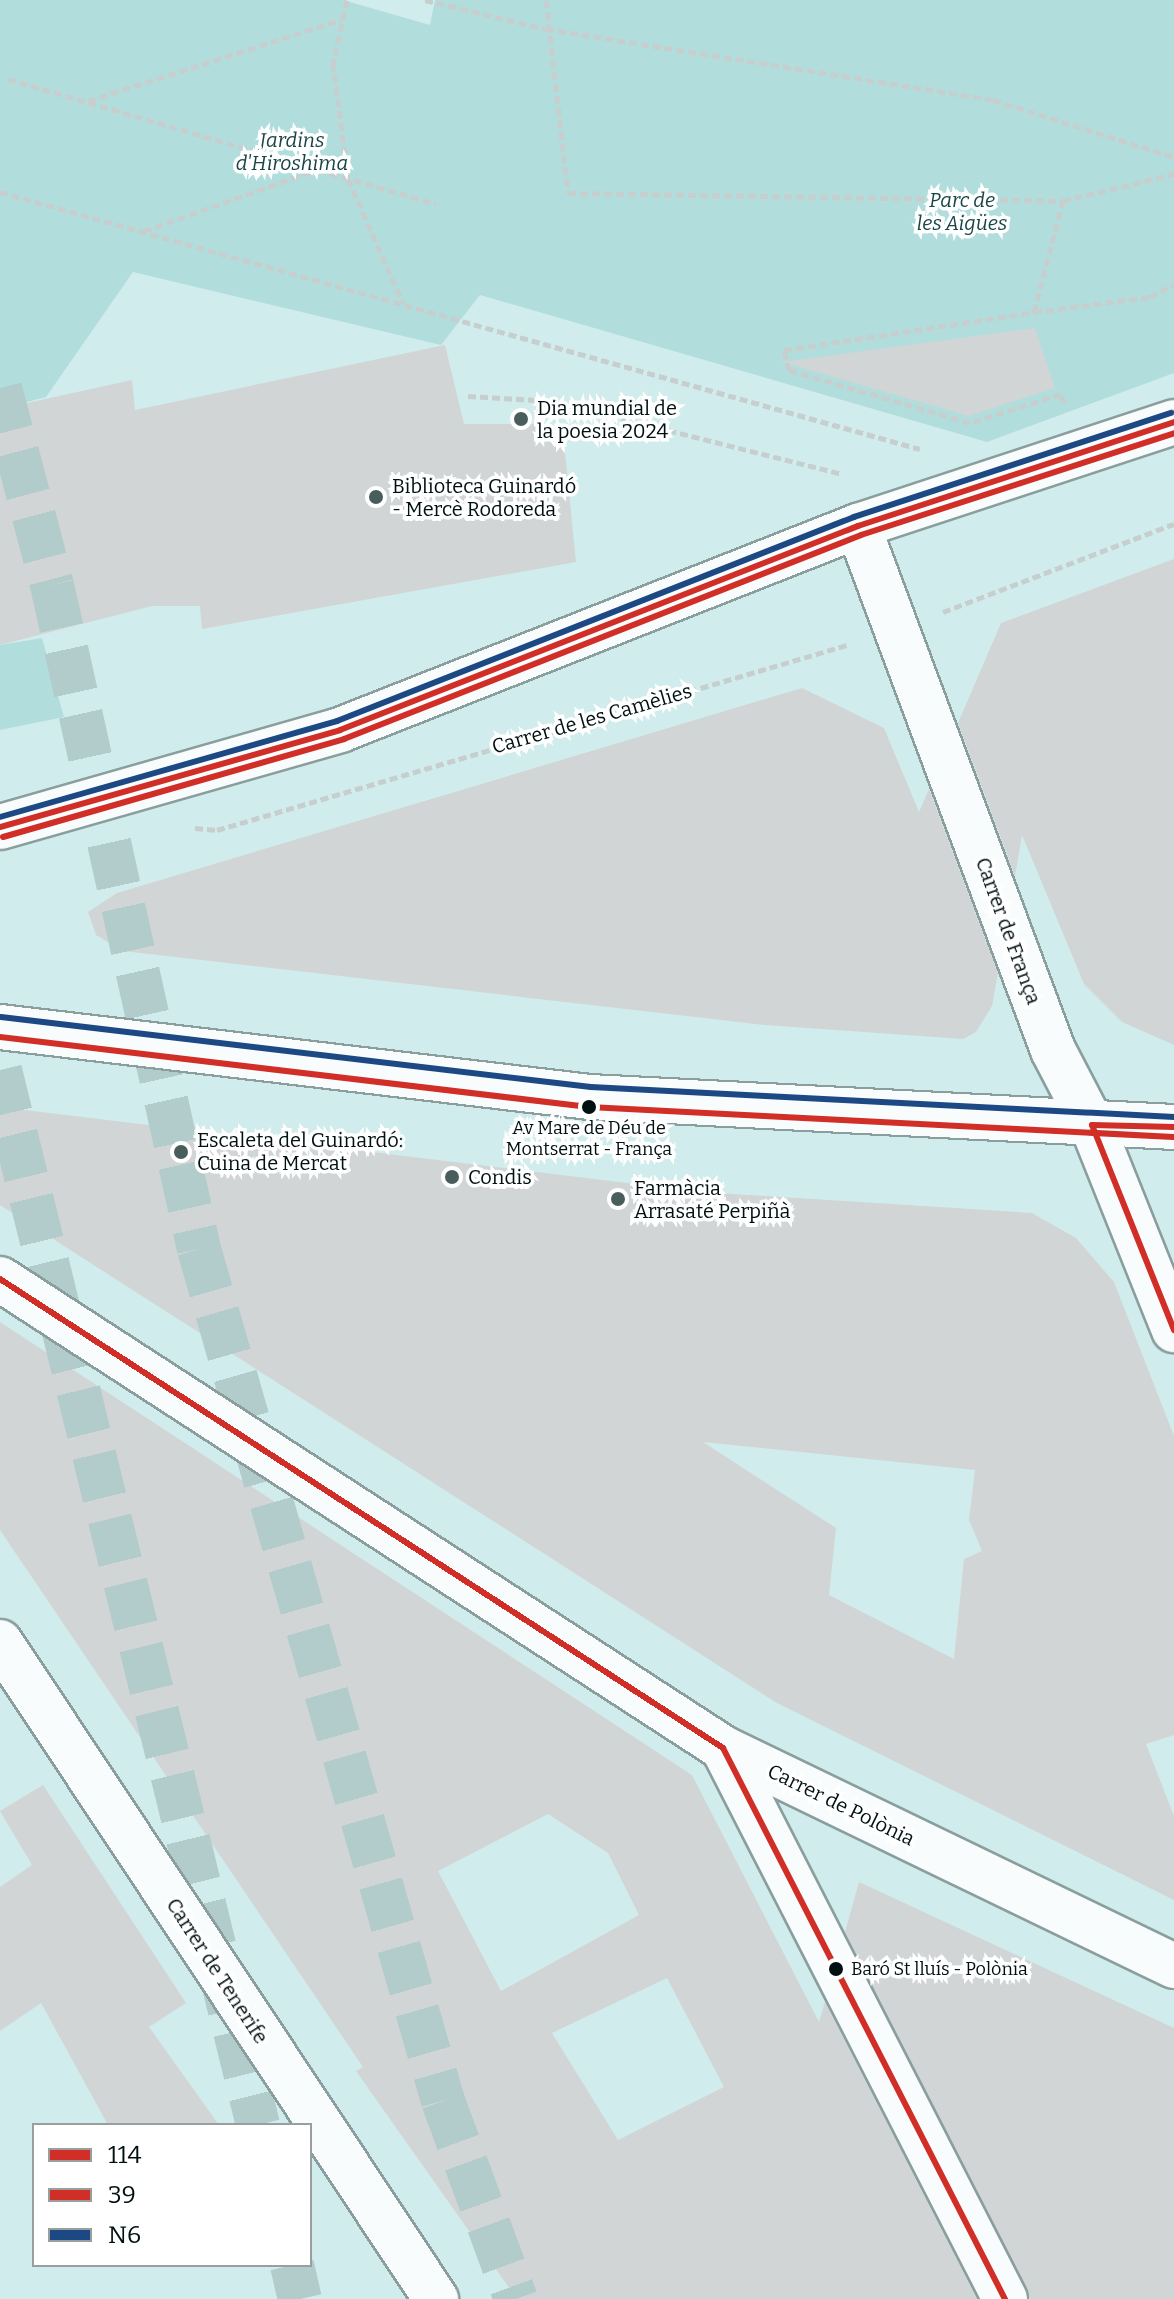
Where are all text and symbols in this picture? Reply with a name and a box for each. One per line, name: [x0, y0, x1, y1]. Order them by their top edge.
park label: Jardins d'Hiroshima: [236, 129, 348, 176]
park label: Parc de les Aigües: [917, 189, 1007, 236]
place label: Dia mundial de la poesia 2024: [537, 396, 677, 443]
marker: Dia mundial de la poesia 2024: [512, 410, 530, 428]
place label: Biblioteca Guinardó - Mercè Rodoreda: [392, 474, 576, 521]
marker: Biblioteca Guinardó - Mercè Rodoreda: [367, 488, 385, 506]
street label: Carrer de les Camèlies: [489, 679, 695, 759]
street label: Carrer de França: [970, 854, 1046, 1008]
marker: Av Mare de Déu de Montserrat - França: [581, 1099, 597, 1115]
place label: Av Mare de Déu de Montserrat - França: [506, 1118, 672, 1160]
place label: Escaleta del Guinardó: Cuina de Mercat: [197, 1128, 403, 1175]
marker: Escaleta del Guinardó: Cuina de Mercat: [172, 1143, 190, 1161]
place label: Condis: [468, 1165, 532, 1189]
marker: Condis: [443, 1168, 461, 1186]
place label: Farmàcia Arrasaté Perpiñà: [634, 1176, 791, 1223]
marker: Farmàcia Arrasaté Perpiñà: [609, 1190, 627, 1208]
street label: Carrer de Polònia: [764, 1759, 918, 1851]
street label: Carrer de Tenerife: [161, 1894, 273, 2048]
place label: Baró St lluís - Polònia: [851, 1958, 1028, 1980]
marker: Baró St lluís - Polònia: [828, 1961, 844, 1977]
legend: [32, 2123, 312, 2267]
text: 114: [108, 2141, 142, 2169]
text: 39: [108, 2181, 136, 2209]
text: N6: [108, 2221, 141, 2249]

